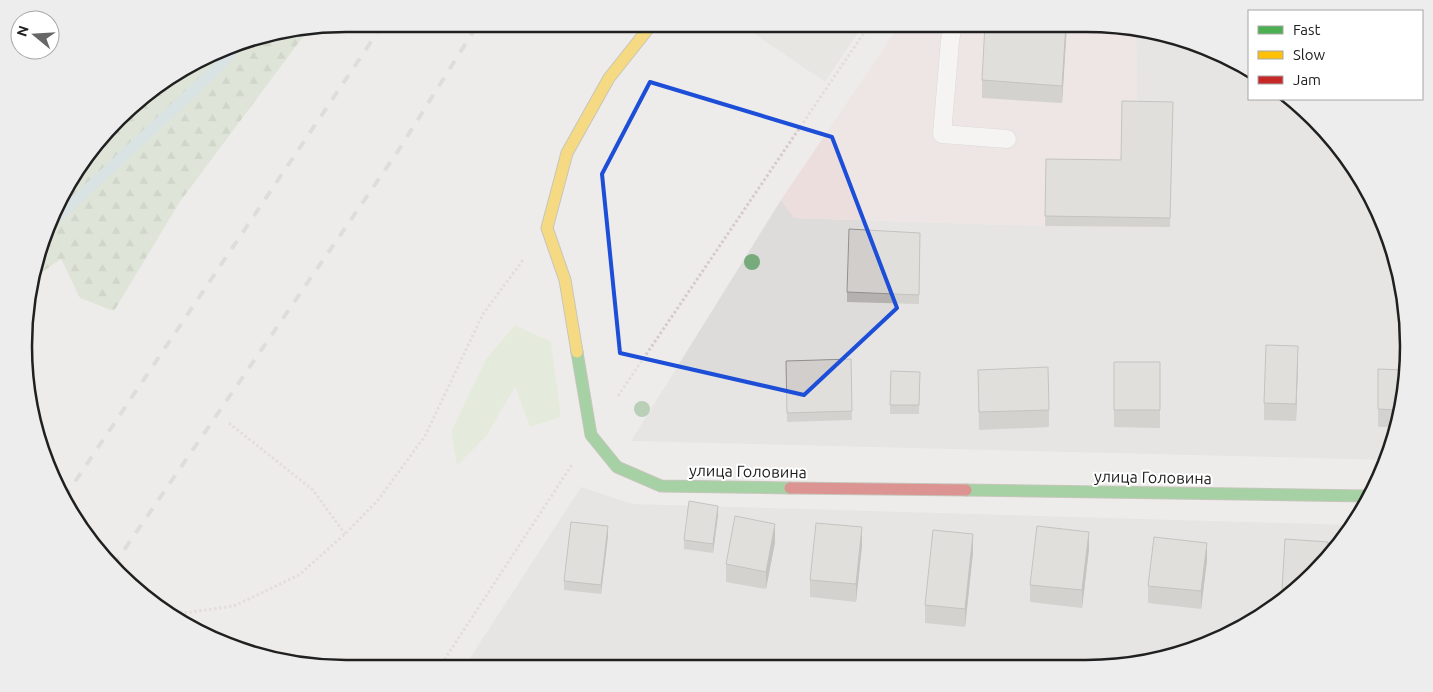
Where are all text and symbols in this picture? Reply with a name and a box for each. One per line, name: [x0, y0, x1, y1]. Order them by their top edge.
north arrow: [10, 10, 60, 60]
legend: [1248, 10, 1423, 100]
text: Fast: [1293, 21, 1321, 38]
text: N: [13, 24, 32, 38]
text: Slow: [1293, 46, 1326, 63]
text: Jam: [1293, 71, 1321, 88]
street label: улица Головина: [689, 461, 807, 481]
street label: улица Головина: [1094, 467, 1212, 487]

